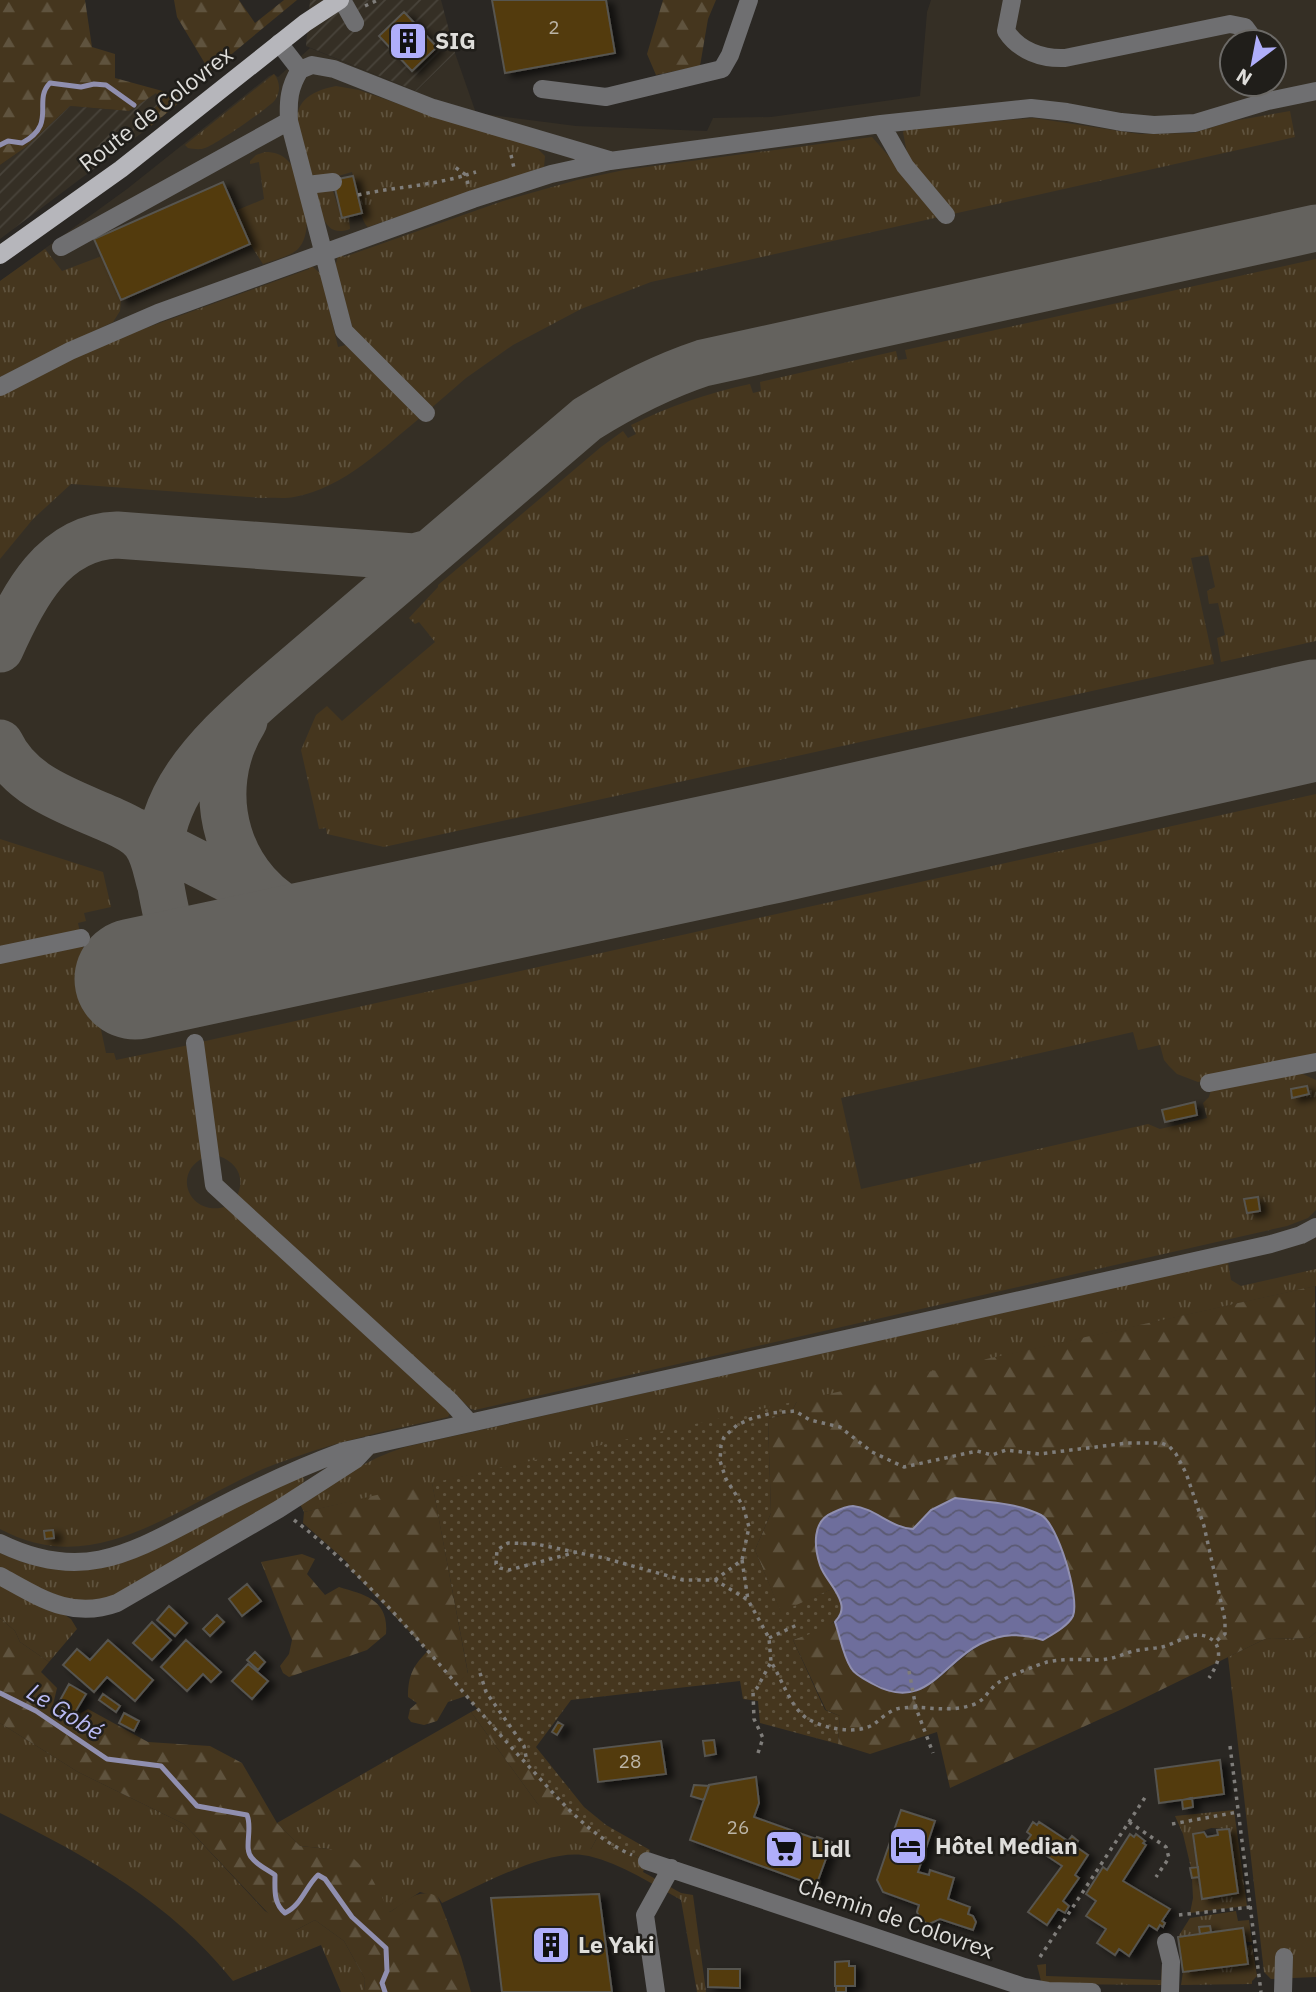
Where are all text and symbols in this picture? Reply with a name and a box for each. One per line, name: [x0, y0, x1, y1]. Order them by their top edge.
house number: 2: [548, 15, 560, 39]
building icon: SIG: [387, 20, 429, 62]
place label: SIG: [435, 25, 476, 55]
north arrow: [1218, 28, 1288, 98]
street label: Route de Colovrex: [72, 38, 239, 178]
text: N: [1232, 64, 1256, 91]
water label: Le Gobé: [21, 1675, 110, 1747]
house number: 28: [619, 1749, 641, 1773]
house number: 26: [727, 1815, 749, 1839]
hotel icon: Hôtel Median: [887, 1825, 929, 1867]
supermarket icon: Lidl: [763, 1828, 805, 1870]
place label: Hôtel Median: [935, 1830, 1078, 1860]
place label: Lidl: [811, 1833, 851, 1863]
street label: Chemin de Colovrex: [794, 1869, 999, 1965]
building icon: Le Yaki: [530, 1924, 572, 1966]
place label: Le Yaki: [578, 1929, 655, 1959]

